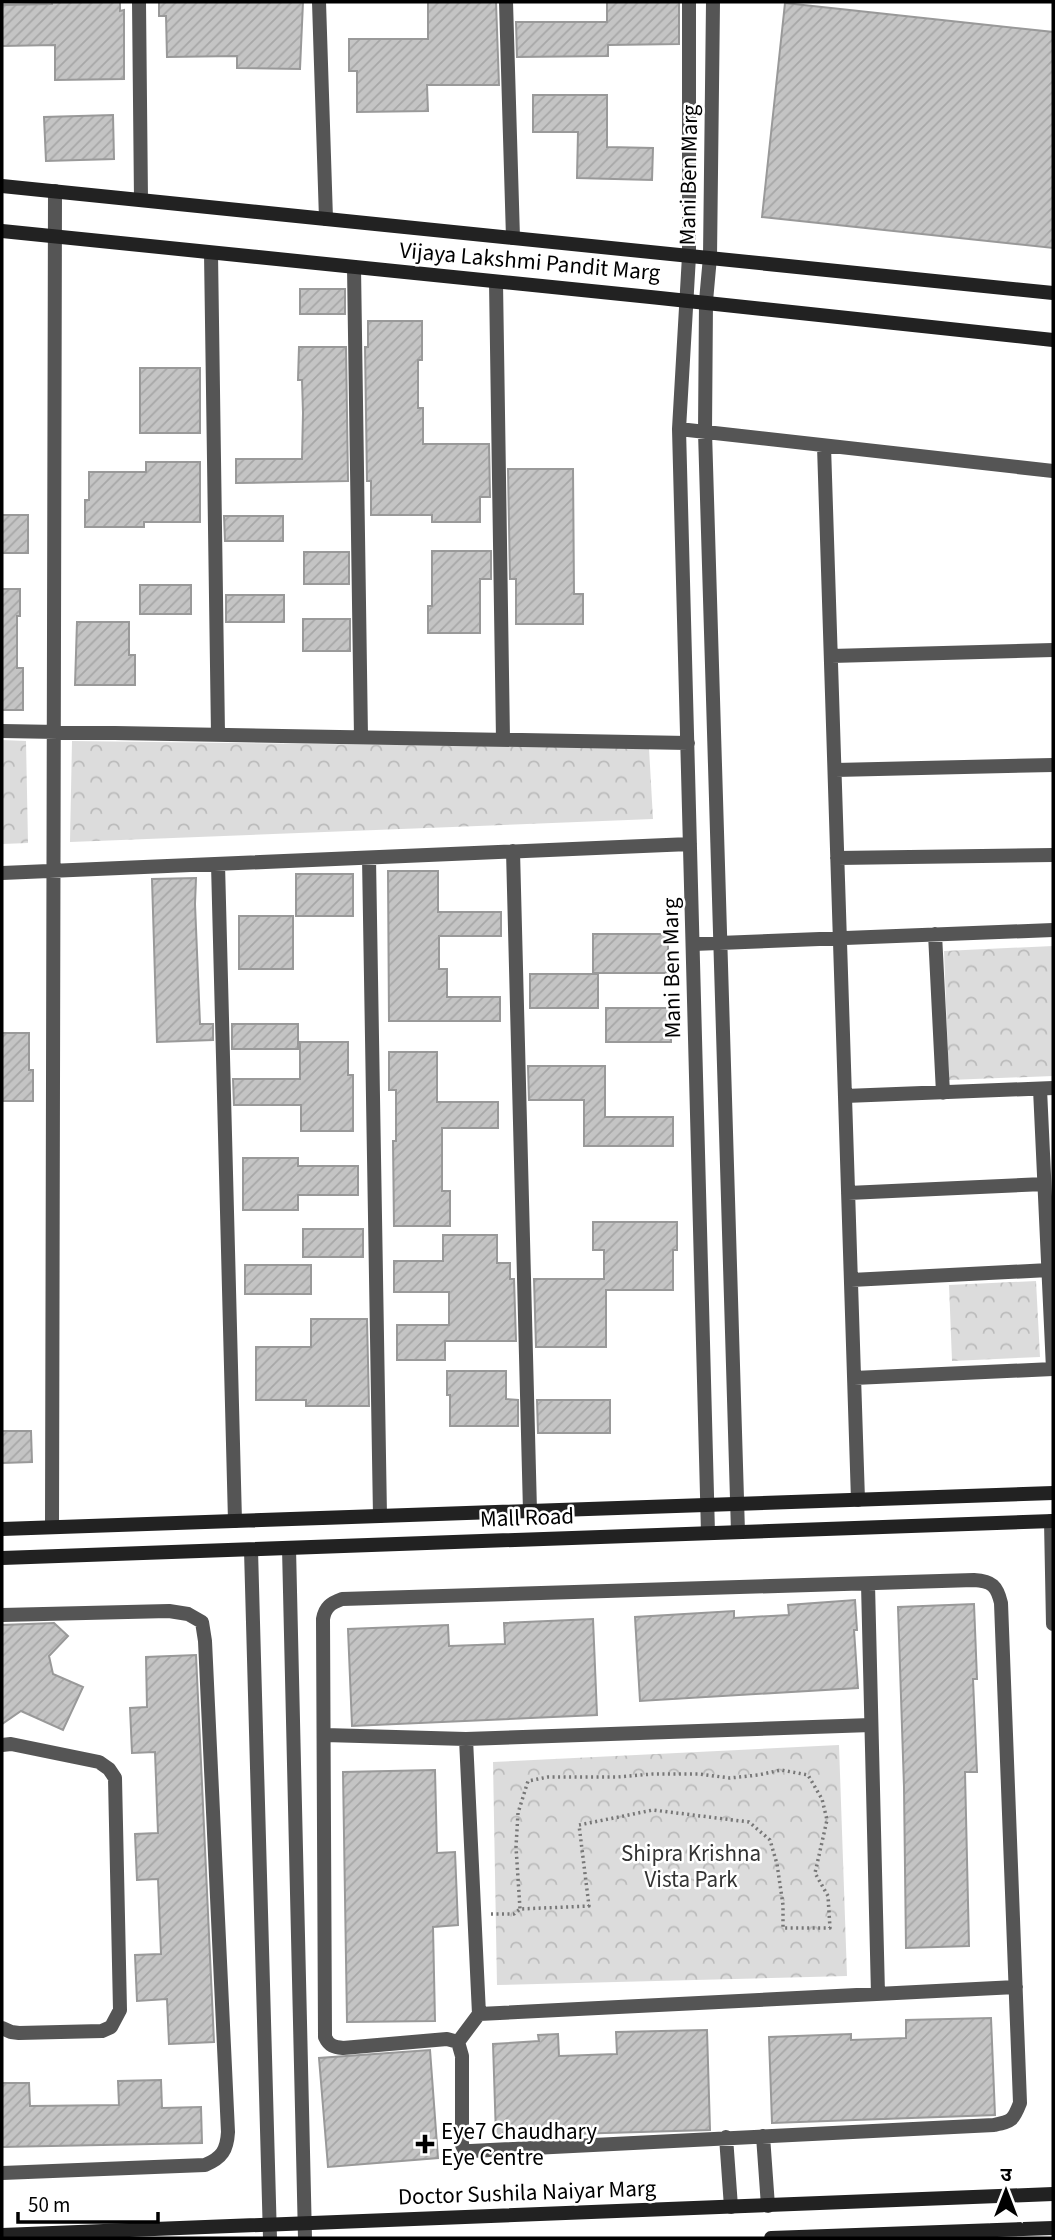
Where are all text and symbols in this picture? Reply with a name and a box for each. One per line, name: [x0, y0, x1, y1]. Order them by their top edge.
street label: Mani Ben Marg: [671, 104, 706, 246]
street label: Vijaya Lakshmi Pandit Marg: [398, 234, 662, 289]
street label: Mani Ben Marg: [654, 897, 689, 1039]
street label: Mall Road: [479, 1499, 575, 1536]
park label: Shipra Krishna Vista Park: [621, 1837, 761, 1896]
place label: Eye7 Chaudhary Eye Centre: [441, 2115, 597, 2174]
marker: Eye7 Chaudhary Eye Centre: [415, 2134, 435, 2154]
north arrow: [971, 2156, 1041, 2226]
text: उ: [1000, 2162, 1012, 2189]
street label: Doctor Sushila Naiyar Marg: [397, 2171, 657, 2213]
scale bar: [18, 2180, 158, 2224]
text: 50 m: [28, 2190, 70, 2220]

